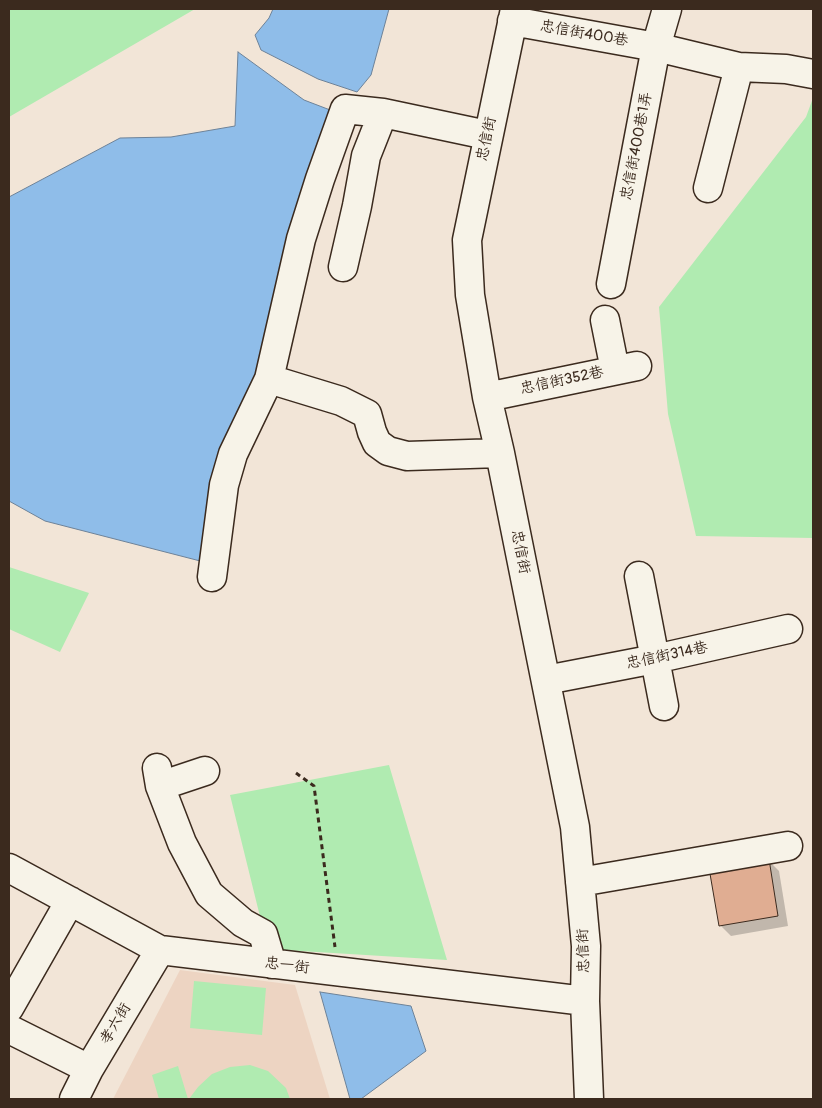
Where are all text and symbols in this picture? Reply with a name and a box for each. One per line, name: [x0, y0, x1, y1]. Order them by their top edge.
street label: 忠信街400巷: [539, 17, 629, 51]
street label: 忠信街400巷1弄: [618, 90, 656, 202]
street label: 忠信街: [474, 115, 500, 163]
street label: 忠信街352巷: [519, 363, 605, 399]
street label: 忠信街: [507, 528, 533, 576]
street label: 忠信街314巷: [625, 639, 709, 673]
street label: 忠信街: [574, 928, 594, 974]
street label: 忠一街: [264, 954, 310, 978]
street label: 孝六街: [97, 1000, 135, 1048]

